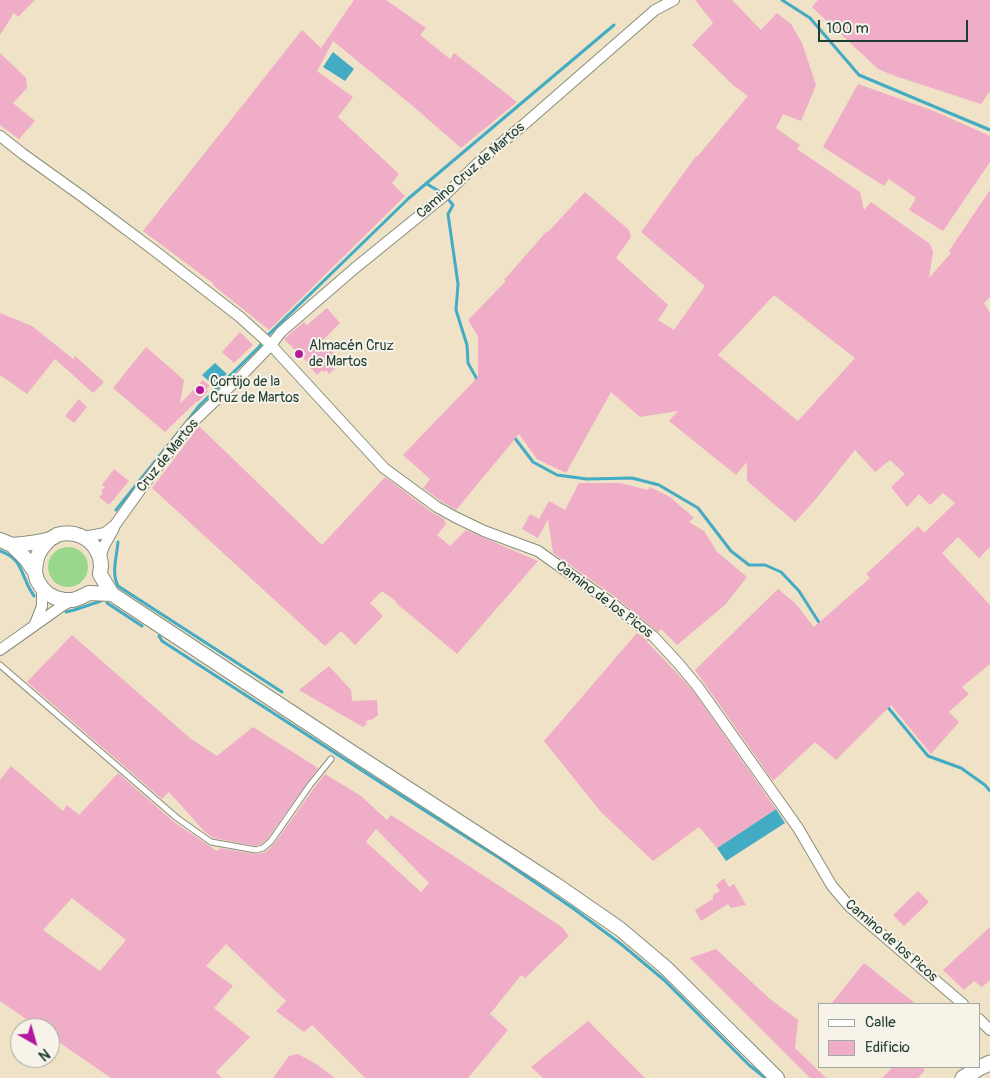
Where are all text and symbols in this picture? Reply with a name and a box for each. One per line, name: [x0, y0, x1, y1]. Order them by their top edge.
scale bar: [820, 10, 970, 42]
text: 100 m: [826, 19, 869, 38]
street label: Camino Cruz de Martos: [414, 120, 528, 222]
place label: Almacén Cruz de Martos: [309, 338, 394, 371]
marker: Almacén Cruz de Martos: [293, 348, 305, 360]
place label: Cortijo de la Cruz de Martos: [210, 374, 299, 407]
marker: Cortijo de la Cruz de Martos: [194, 384, 206, 396]
street label: Cruz de Martos: [133, 416, 203, 496]
street label: Camino de los Picos: [552, 558, 656, 642]
street label: Camino de los Picos: [841, 896, 941, 986]
legend: [818, 1003, 980, 1068]
text: Calle: [865, 1013, 896, 1032]
north arrow: [10, 1018, 60, 1068]
text: Edificio: [865, 1038, 910, 1057]
text: N: [35, 1045, 53, 1064]

